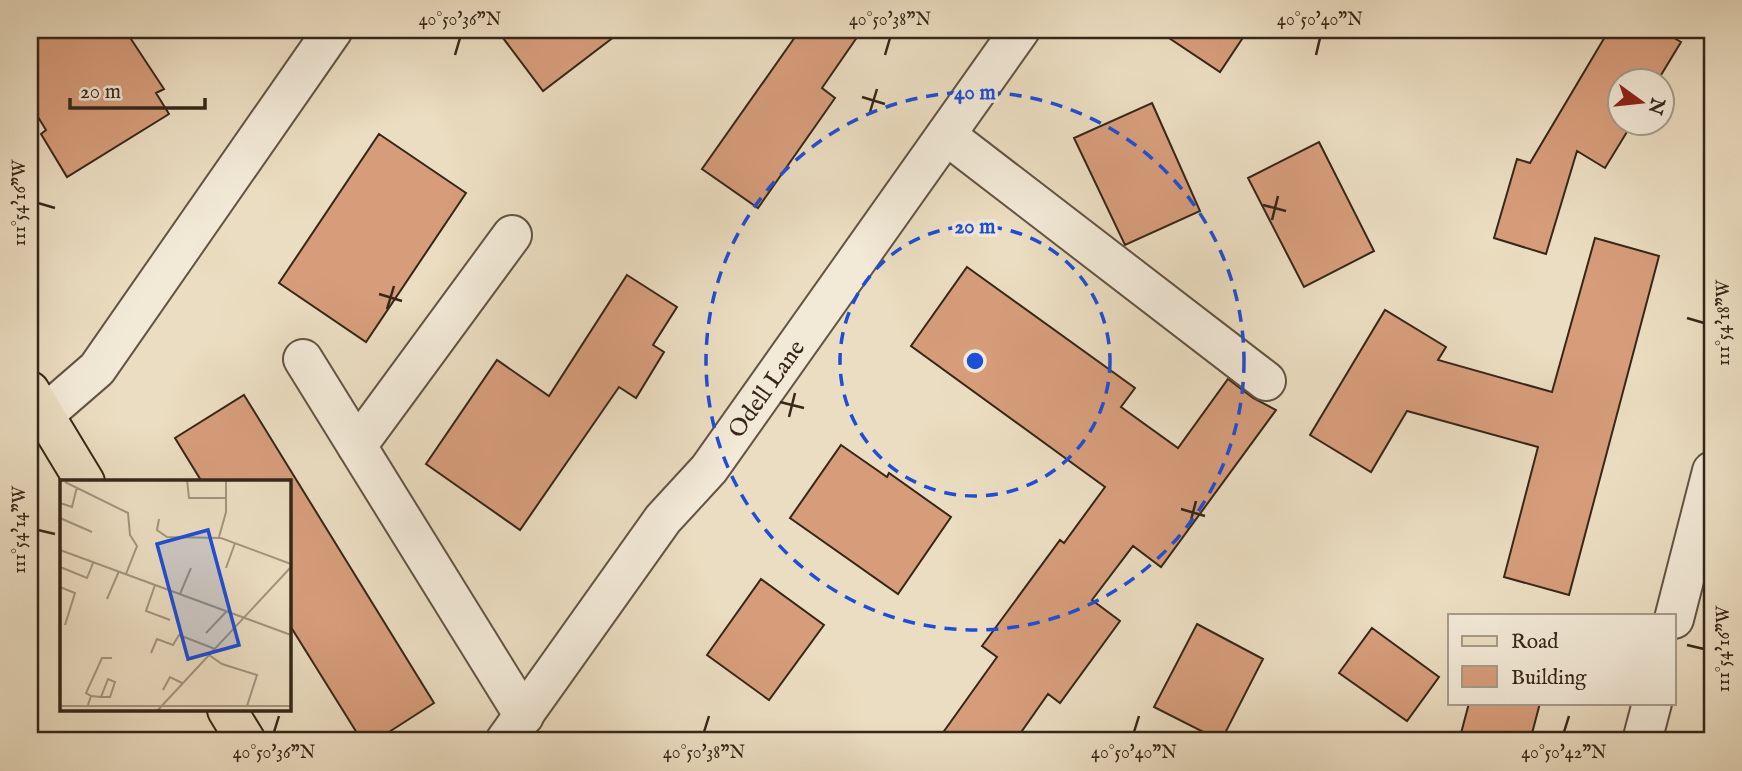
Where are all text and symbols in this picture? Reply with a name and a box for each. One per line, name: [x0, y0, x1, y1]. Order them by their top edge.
text: 40°50'36"N: [419, 9, 502, 32]
text: 40°50'38"N: [849, 9, 931, 32]
text: 40°50'40"N: [1277, 9, 1363, 32]
scale bar: [70, 66, 205, 110]
north arrow: [1606, 66, 1676, 136]
text: 20 m: [80, 79, 121, 106]
text: 40 m: [954, 80, 996, 107]
text: N: [1642, 94, 1669, 117]
text: 111°54'16"W: [9, 159, 32, 246]
text: 20 m: [955, 214, 996, 241]
text: 111°54'18"W: [1713, 279, 1736, 366]
street label: Odell Lane: [722, 334, 813, 445]
centre of rings: [963, 349, 987, 373]
inset map: [60, 480, 290, 712]
text: 111°54'14"W: [9, 485, 32, 574]
text: 111°54'16"W: [1713, 605, 1736, 692]
legend: [1448, 614, 1676, 704]
text: Road: [1511, 629, 1559, 656]
text: Building: [1511, 665, 1587, 692]
text: 40°50'36"N: [233, 742, 316, 765]
text: 40°50'38"N: [663, 742, 745, 765]
text: 40°50'40"N: [1091, 742, 1177, 765]
text: 40°50'42"N: [1521, 742, 1607, 765]

